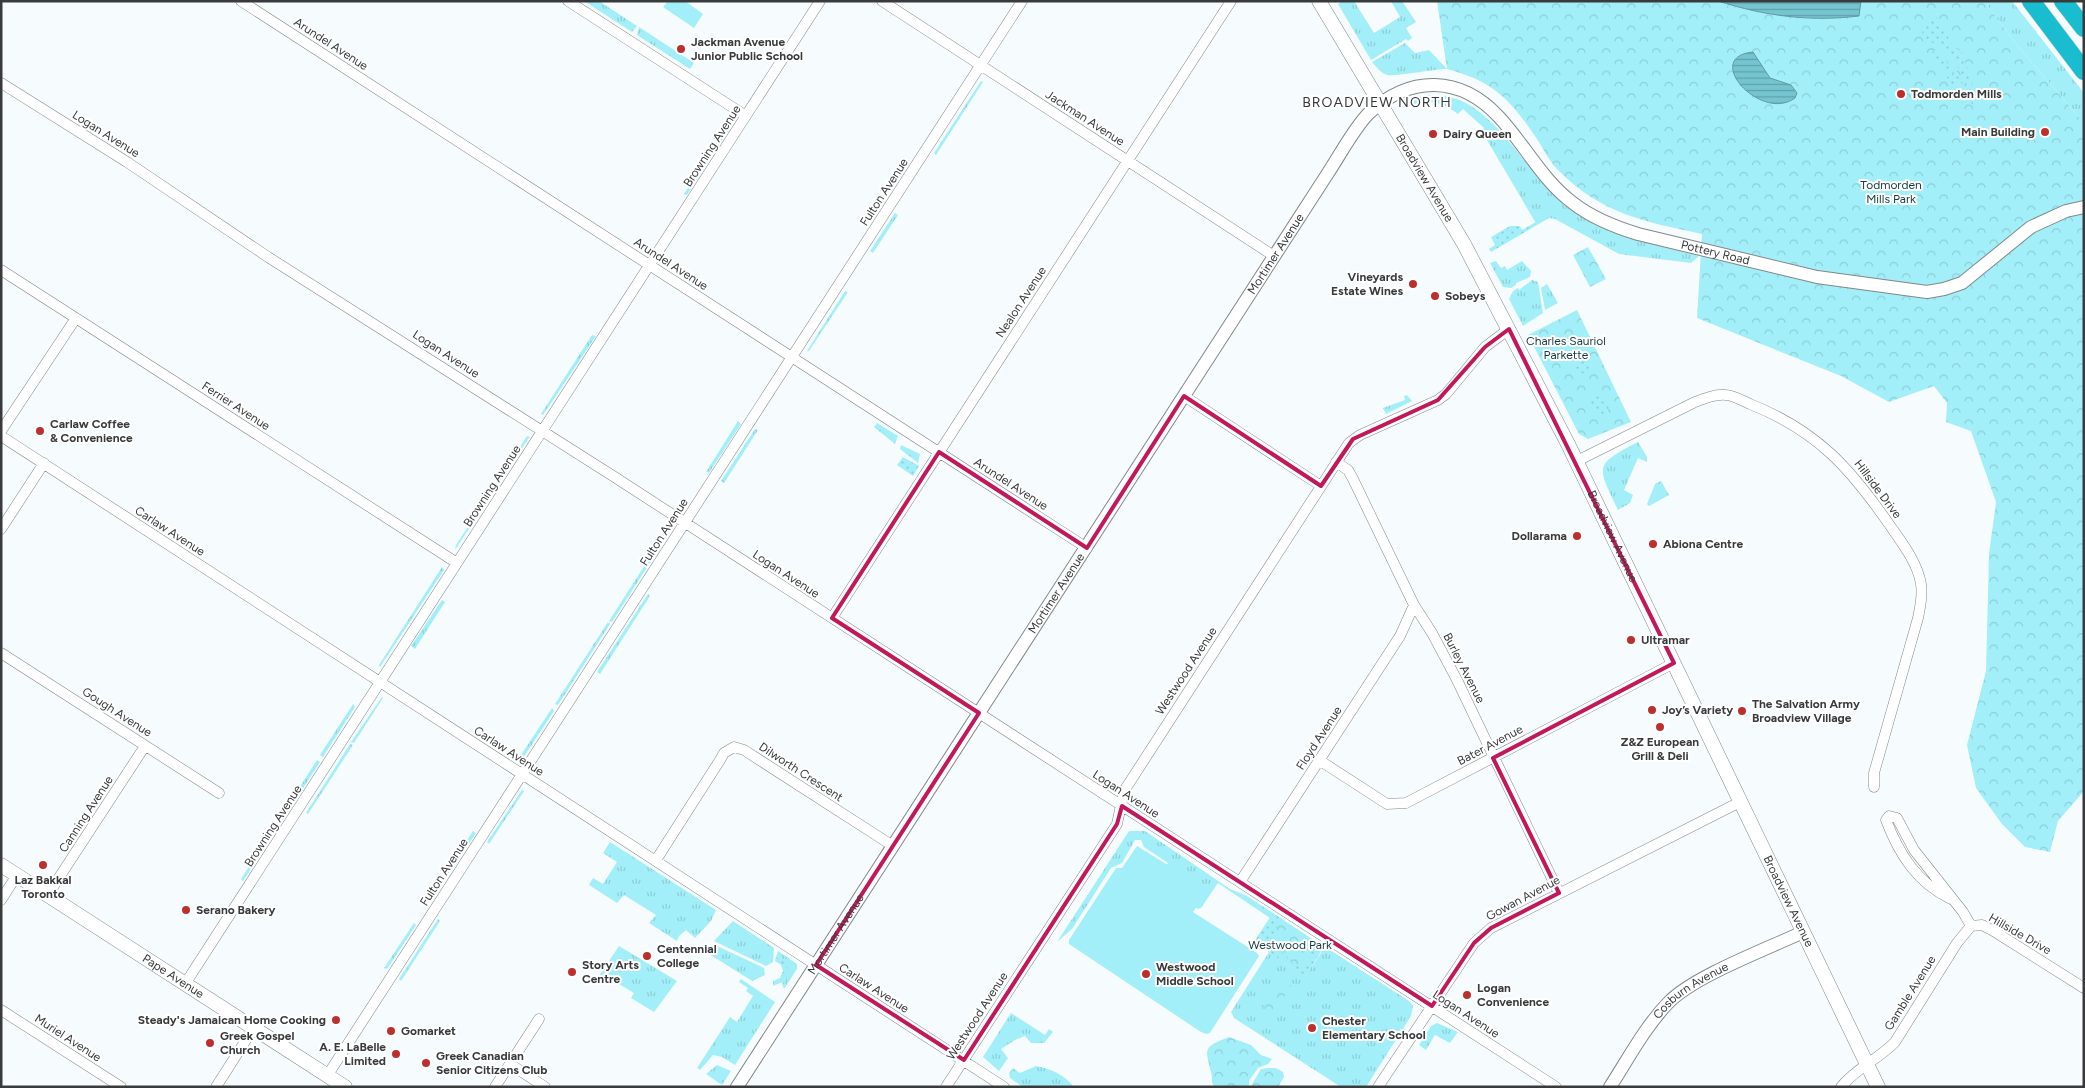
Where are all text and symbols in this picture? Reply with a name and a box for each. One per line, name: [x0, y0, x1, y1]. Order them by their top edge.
street label: Arundel Avenue: [291, 15, 371, 73]
place label: Jackman Avenue Junior Public School: [691, 35, 803, 63]
marker: Jackman Avenue Junior Public School: [675, 43, 687, 55]
street label: Jackman Avenue: [1043, 87, 1127, 149]
place label: Todmorden Mills: [1911, 87, 2002, 101]
marker: Todmorden Mills: [1895, 88, 1907, 100]
district label: BROADVIEW NORTH: [1302, 94, 1452, 111]
street label: Browning Avenue: [680, 102, 744, 189]
street label: Logan Avenue: [70, 108, 143, 160]
place label: Main Building: [1961, 125, 2035, 139]
marker: Main Building: [2039, 126, 2051, 138]
place label: Dairy Queen: [1443, 127, 1512, 141]
marker: Dairy Queen: [1427, 128, 1439, 140]
street label: Broadview Avenue: [1393, 131, 1456, 225]
street label: Fulton Avenue: [857, 155, 911, 228]
park label: Todmorden Mills Park: [1860, 178, 1922, 206]
street label: Mortimer Avenue: [1245, 211, 1307, 297]
street label: Arundel Avenue: [631, 235, 711, 293]
street label: Pottery Road: [1679, 238, 1751, 268]
street label: Nealon Avenue: [993, 264, 1049, 340]
place label: Vineyards Estate Wines: [1331, 270, 1403, 298]
marker: Vineyards Estate Wines: [1407, 278, 1419, 290]
place label: Sobeys: [1445, 289, 1486, 303]
marker: Sobeys: [1429, 290, 1441, 302]
street label: Logan Avenue: [410, 327, 482, 381]
park label: Charles Sauriol Parkette: [1526, 334, 1606, 362]
street label: Ferrier Avenue: [199, 379, 273, 433]
place label: Carlaw Coffee & Convenience: [50, 417, 133, 445]
marker: Carlaw Coffee & Convenience: [34, 425, 46, 437]
street label: Browning Avenue: [460, 442, 524, 529]
street label: Arundel Avenue: [971, 455, 1051, 513]
street label: Hillside Drive: [1851, 457, 1905, 521]
street label: Broadview Avenue: [1585, 488, 1641, 585]
street label: Fulton Avenue: [637, 495, 691, 568]
street label: Carlaw Avenue: [132, 503, 208, 559]
place label: Dollarama: [1512, 529, 1567, 543]
marker: Dollarama: [1571, 530, 1583, 542]
place label: Abiona Centre: [1663, 537, 1743, 551]
marker: Abiona Centre: [1647, 538, 1659, 550]
street label: Logan Avenue: [750, 547, 822, 601]
street label: Mortimer Avenue: [1025, 550, 1088, 636]
street label: Westwood Avenue: [1152, 624, 1220, 717]
street label: Burley Avenue: [1440, 631, 1488, 706]
place label: Ultramar: [1641, 633, 1690, 647]
marker: Ultramar: [1625, 634, 1637, 646]
street label: Gough Avenue: [80, 684, 155, 740]
place label: The Salvation Army Broadview Village: [1752, 697, 1860, 725]
street label: Floyd Avenue: [1293, 703, 1345, 772]
place label: Joy’s Variety: [1662, 703, 1733, 717]
marker: Joy’s Variety: [1646, 704, 1658, 716]
marker: The Salvation Army Broadview Village: [1736, 705, 1748, 717]
marker: Z&Z European Grill & Deli: [1654, 721, 1666, 733]
street label: Bater Avenue: [1455, 722, 1526, 768]
street label: Carlaw Avenue: [471, 723, 547, 779]
place label: Z&Z European Grill & Deli: [1621, 735, 1699, 763]
street label: Dilworth Crescent: [756, 740, 846, 805]
street label: Logan Avenue: [1090, 767, 1162, 821]
street label: Canning Avenue: [56, 773, 116, 855]
street label: Browning Avenue: [241, 782, 305, 869]
street label: Fulton Avenue: [417, 835, 471, 908]
street label: Broadview Avenue: [1760, 853, 1817, 950]
marker: Laz Bakkal Toronto: [37, 859, 49, 871]
street label: Gowan Avenue: [1484, 872, 1563, 923]
place label: Laz Bakkal Toronto: [14, 873, 72, 901]
street label: Mortimer Avenue: [805, 891, 867, 977]
place label: Serano Bakery: [196, 903, 276, 917]
marker: Serano Bakery: [180, 904, 192, 916]
street label: Hillside Drive: [1986, 911, 2054, 958]
park label: Westwood Park: [1248, 938, 1332, 952]
place label: Centennial College: [657, 942, 717, 970]
marker: Centennial College: [641, 950, 653, 962]
street label: Pape Avenue: [140, 951, 207, 1001]
street label: Gamble Avenue: [1881, 953, 1939, 1033]
place label: Story Arts Centre: [582, 958, 639, 986]
street label: Cosburn Avenue: [1650, 959, 1731, 1022]
street label: Carlaw Avenue: [836, 960, 912, 1016]
place label: Westwood Middle School: [1156, 960, 1234, 988]
marker: Story Arts Centre: [566, 966, 578, 978]
marker: Westwood Middle School: [1140, 968, 1152, 980]
street label: Westwood Avenue: [943, 969, 1011, 1062]
place label: Logan Convenience: [1477, 981, 1549, 1009]
street label: Logan Avenue: [1430, 987, 1502, 1041]
marker: Logan Convenience: [1461, 989, 1473, 1001]
street label: Muriel Avenue: [32, 1011, 104, 1065]
place label: Steady's Jamaican Home Cooking: [138, 1013, 326, 1027]
marker: Steady's Jamaican Home Cooking: [330, 1014, 342, 1026]
place label: Chester Elementary School: [1322, 1014, 1426, 1042]
marker: Chester Elementary School: [1306, 1022, 1318, 1034]
place label: Gomarket: [401, 1024, 456, 1038]
marker: Gomarket: [385, 1025, 397, 1037]
place label: Greek Gospel Church: [220, 1029, 294, 1057]
marker: Greek Gospel Church: [204, 1037, 216, 1049]
place label: A. E. LaBelle Limited: [319, 1040, 386, 1068]
marker: A. E. LaBelle Limited: [390, 1048, 402, 1060]
place label: Greek Canadian Senior Citizens Club: [436, 1049, 547, 1077]
marker: Greek Canadian Senior Citizens Club: [420, 1057, 432, 1069]

